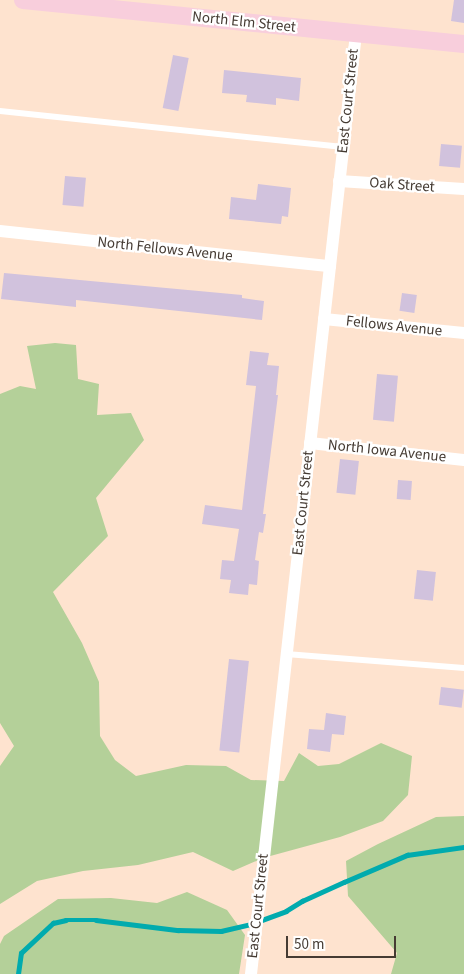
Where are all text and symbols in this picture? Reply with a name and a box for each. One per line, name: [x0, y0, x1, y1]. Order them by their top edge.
street label: North Elm Street: [191, 8, 297, 36]
street label: East Court Street: [334, 48, 362, 154]
street label: Oak Street: [369, 174, 435, 196]
street label: North Fellows Avenue: [96, 233, 234, 265]
street label: Fellows Avenue: [345, 312, 443, 340]
street label: North Iowa Avenue: [327, 436, 447, 466]
street label: East Court Street: [289, 450, 317, 556]
street label: East Court Street: [244, 853, 272, 959]
scale bar: [289, 926, 399, 958]
text: 50 m: [294, 934, 324, 955]

